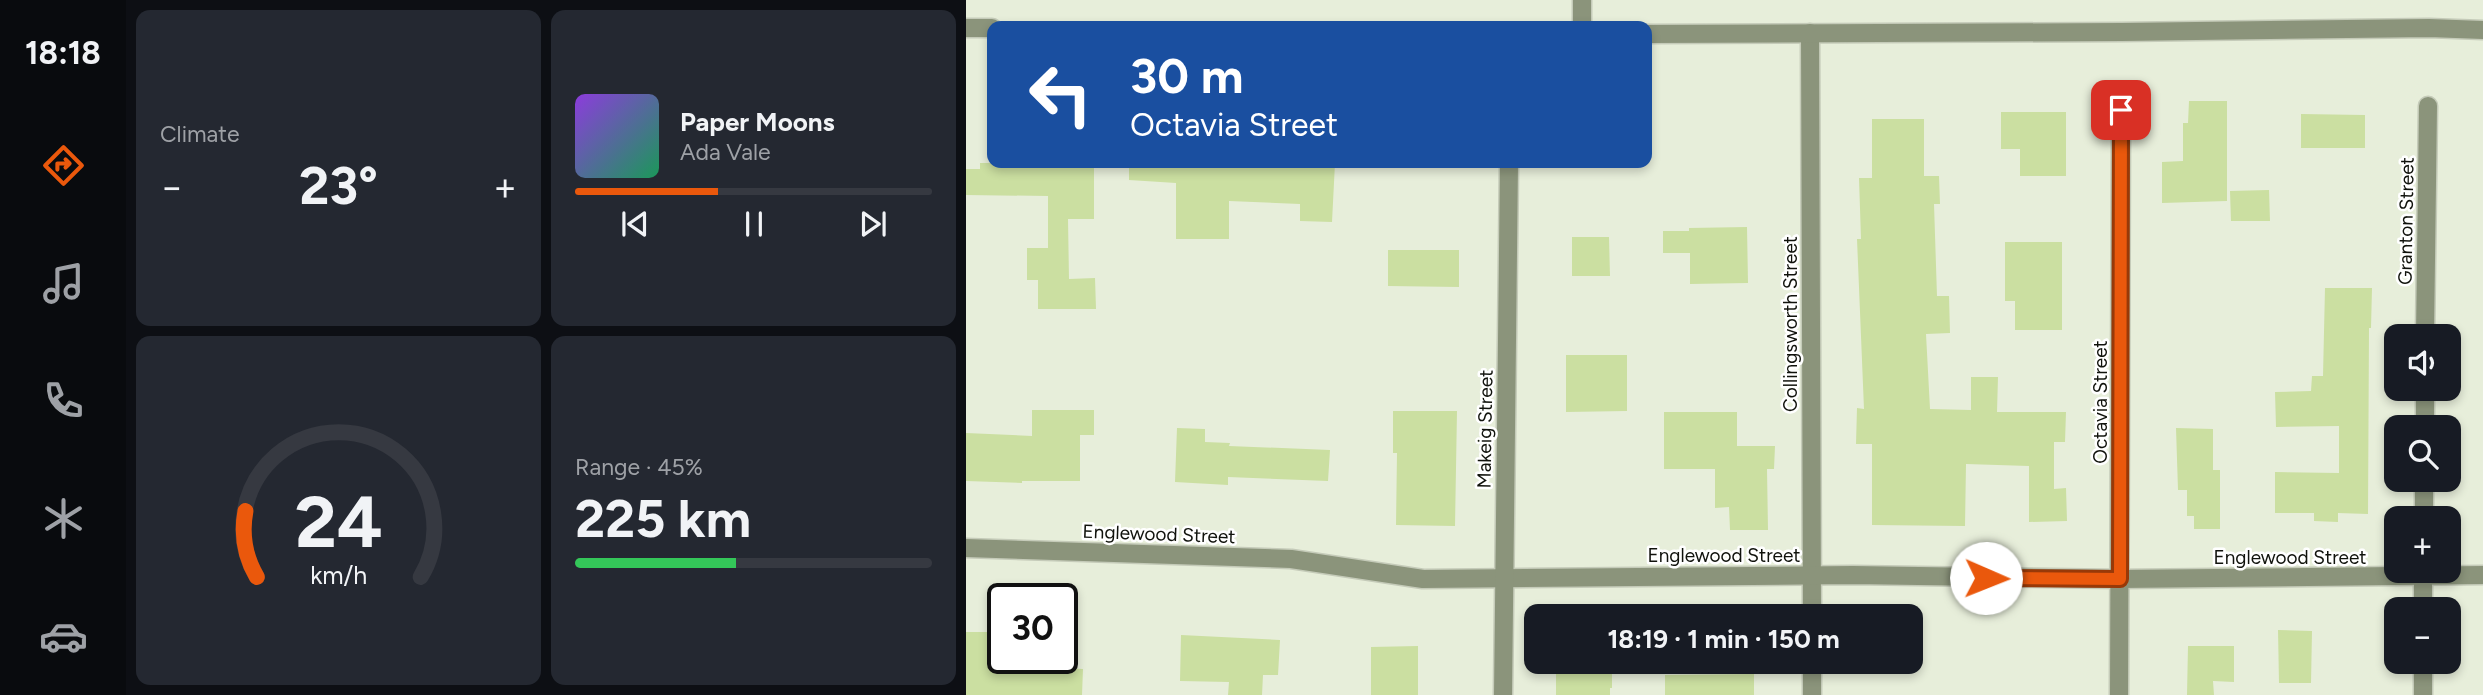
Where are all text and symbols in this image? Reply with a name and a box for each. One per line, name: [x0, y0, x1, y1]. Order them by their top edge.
text: 18:18: [25, 34, 101, 72]
text: 30 m: [1130, 46, 1243, 105]
icon: left: [1015, 49, 1106, 140]
pin: [2091, 80, 2151, 140]
icon: arrive: [2102, 91, 2140, 129]
text: Paper Moons: [680, 106, 835, 138]
text: Octavia Street: [1130, 106, 1338, 144]
text: Climate: [160, 120, 239, 148]
text: Ada Vale: [680, 138, 771, 166]
icon: directions: [39, 141, 88, 190]
text: 23°: [299, 155, 378, 217]
street label: Granton Street: [2393, 157, 2419, 285]
text: −: [160, 164, 184, 210]
text: +: [493, 164, 517, 210]
icon: previous: [616, 205, 654, 243]
icon: pause: [735, 205, 773, 243]
icon: next: [854, 205, 892, 243]
street label: Collingsworth Street: [1779, 236, 1802, 412]
icon: music: [39, 259, 88, 308]
map controls: [2384, 324, 2461, 674]
button: sound: [2384, 324, 2461, 401]
street label: Octavia Street: [2089, 340, 2112, 464]
street label: Makeig Street: [1472, 370, 1498, 488]
icon: phone: [39, 376, 88, 425]
button: search: [2384, 415, 2461, 492]
text: Range · 45%: [575, 453, 703, 481]
text: 24: [294, 478, 383, 565]
text: 225 km: [575, 488, 751, 550]
icon: climate: [39, 494, 88, 543]
button: +: [2384, 506, 2461, 583]
street label: Englewood Street: [1082, 520, 1236, 548]
position arrow: [1949, 541, 2023, 615]
street label: Englewood Street: [1647, 544, 1801, 567]
street label: Englewood Street: [2213, 546, 2367, 569]
text: km/h: [310, 559, 367, 589]
speed limit sign: 30: [987, 583, 1078, 674]
button: −: [2384, 597, 2461, 674]
icon: car: [39, 612, 88, 661]
text: 18:19 · 1 min · 150 m: [1607, 623, 1840, 655]

